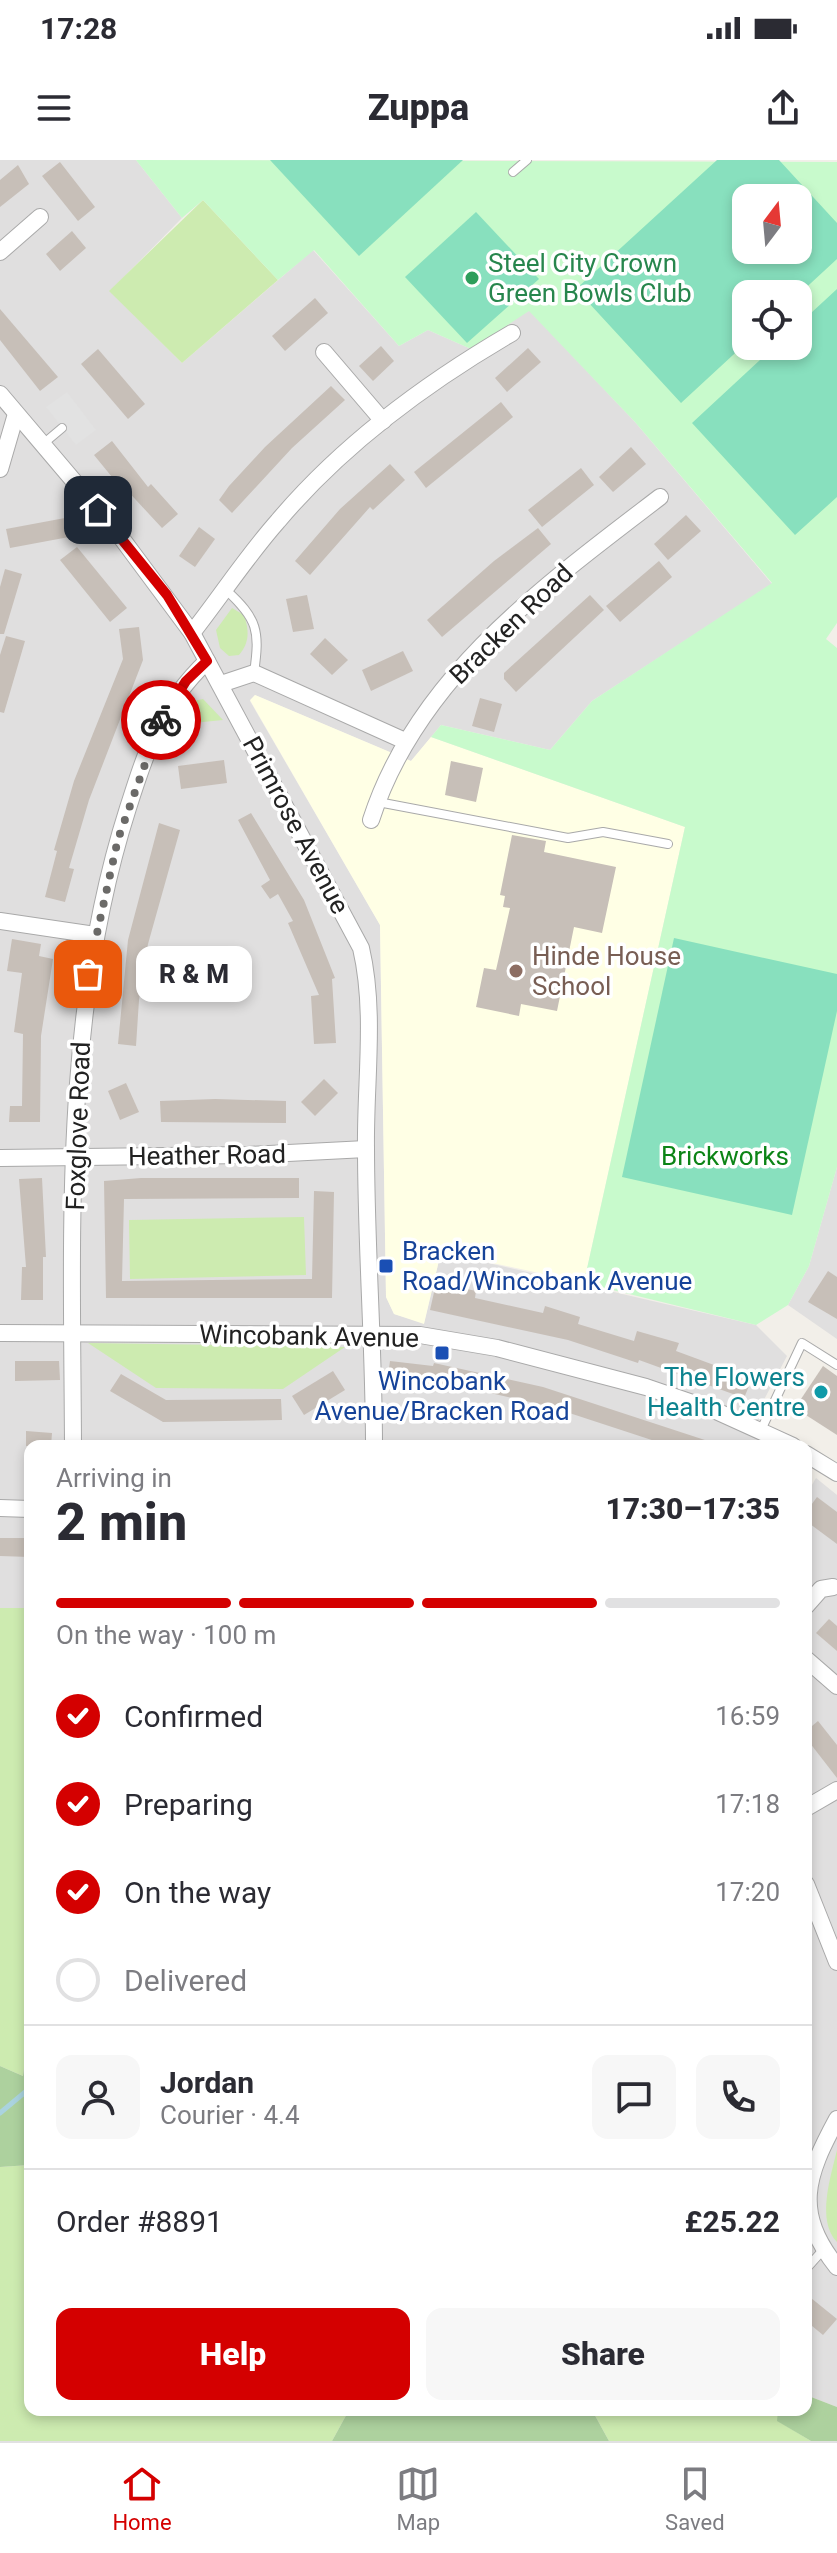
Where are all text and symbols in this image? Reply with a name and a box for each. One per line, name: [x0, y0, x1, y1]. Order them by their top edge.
text: 17:28: [40, 11, 117, 46]
icon: menu: [32, 86, 76, 130]
icon: share: [761, 86, 805, 130]
text: Zuppa: [368, 87, 469, 129]
north arrow: [732, 184, 812, 264]
map controls: [732, 184, 812, 360]
place label: Steel City Crown Green Bowls Club: [488, 248, 692, 308]
marker: Steel City Crown Green Bowls Club: [463, 269, 481, 287]
button: locate: [732, 280, 812, 360]
pin: [64, 476, 132, 544]
icon: home: [76, 488, 120, 532]
street label: Bracken Road: [443, 558, 579, 690]
courier: [121, 680, 201, 760]
icon: bike: [139, 698, 183, 742]
street label: Primrose Avenue: [237, 731, 355, 919]
pin: [54, 940, 122, 1008]
place label: Hinde House School: [532, 941, 681, 1001]
callout: R & M: [136, 946, 252, 1002]
icon: bag: [66, 952, 110, 996]
text: R & M: [159, 959, 229, 989]
marker: Hinde House School: [507, 962, 525, 980]
street label: Foxglove Road: [60, 1041, 96, 1211]
street label: Heather Road: [128, 1139, 286, 1171]
park label: Brickworks: [661, 1141, 789, 1171]
place label: Bracken Road/Wincobank Avenue: [402, 1236, 692, 1296]
marker: Bracken Road/Wincobank Avenue: [377, 1257, 395, 1275]
street label: Wincobank Avenue: [199, 1319, 419, 1353]
marker: Wincobank Avenue/Bracken Road: [433, 1344, 451, 1362]
place label: The Flowers Health Centre: [647, 1362, 805, 1422]
place label: Wincobank Avenue/Bracken Road: [314, 1366, 570, 1426]
marker: The Flowers Health Centre: [812, 1383, 830, 1401]
text: Arriving in: [56, 1463, 172, 1493]
text: 17:30–17:35: [605, 1491, 780, 1526]
text: 2 min: [56, 1492, 187, 1553]
text: On the way · 100 m: [56, 1620, 276, 1650]
icon: check: [56, 1694, 100, 1738]
text: Confirmed: [124, 1699, 263, 1734]
text: 16:59: [715, 1701, 780, 1731]
icon: check: [56, 1782, 100, 1826]
text: Preparing: [124, 1787, 253, 1822]
text: 17:18: [715, 1789, 780, 1819]
icon: check: [56, 1870, 100, 1914]
text: On the way: [124, 1875, 271, 1910]
text: 17:20: [715, 1877, 780, 1907]
text: Delivered: [124, 1963, 247, 1998]
button: person: [56, 2055, 140, 2139]
button: chat: [592, 2055, 676, 2139]
button: phone: [696, 2055, 780, 2139]
text: Jordan: [160, 2065, 254, 2100]
text: Courier · 4.4: [160, 2100, 300, 2130]
text: Order #8891: [56, 2204, 223, 2239]
text: £25.22: [685, 2204, 780, 2239]
button: Help: [56, 2308, 410, 2400]
button: Share: [426, 2308, 780, 2400]
tab: Home: [112, 2462, 172, 2535]
tab: Map: [396, 2462, 440, 2535]
tab: Saved: [665, 2462, 725, 2535]

